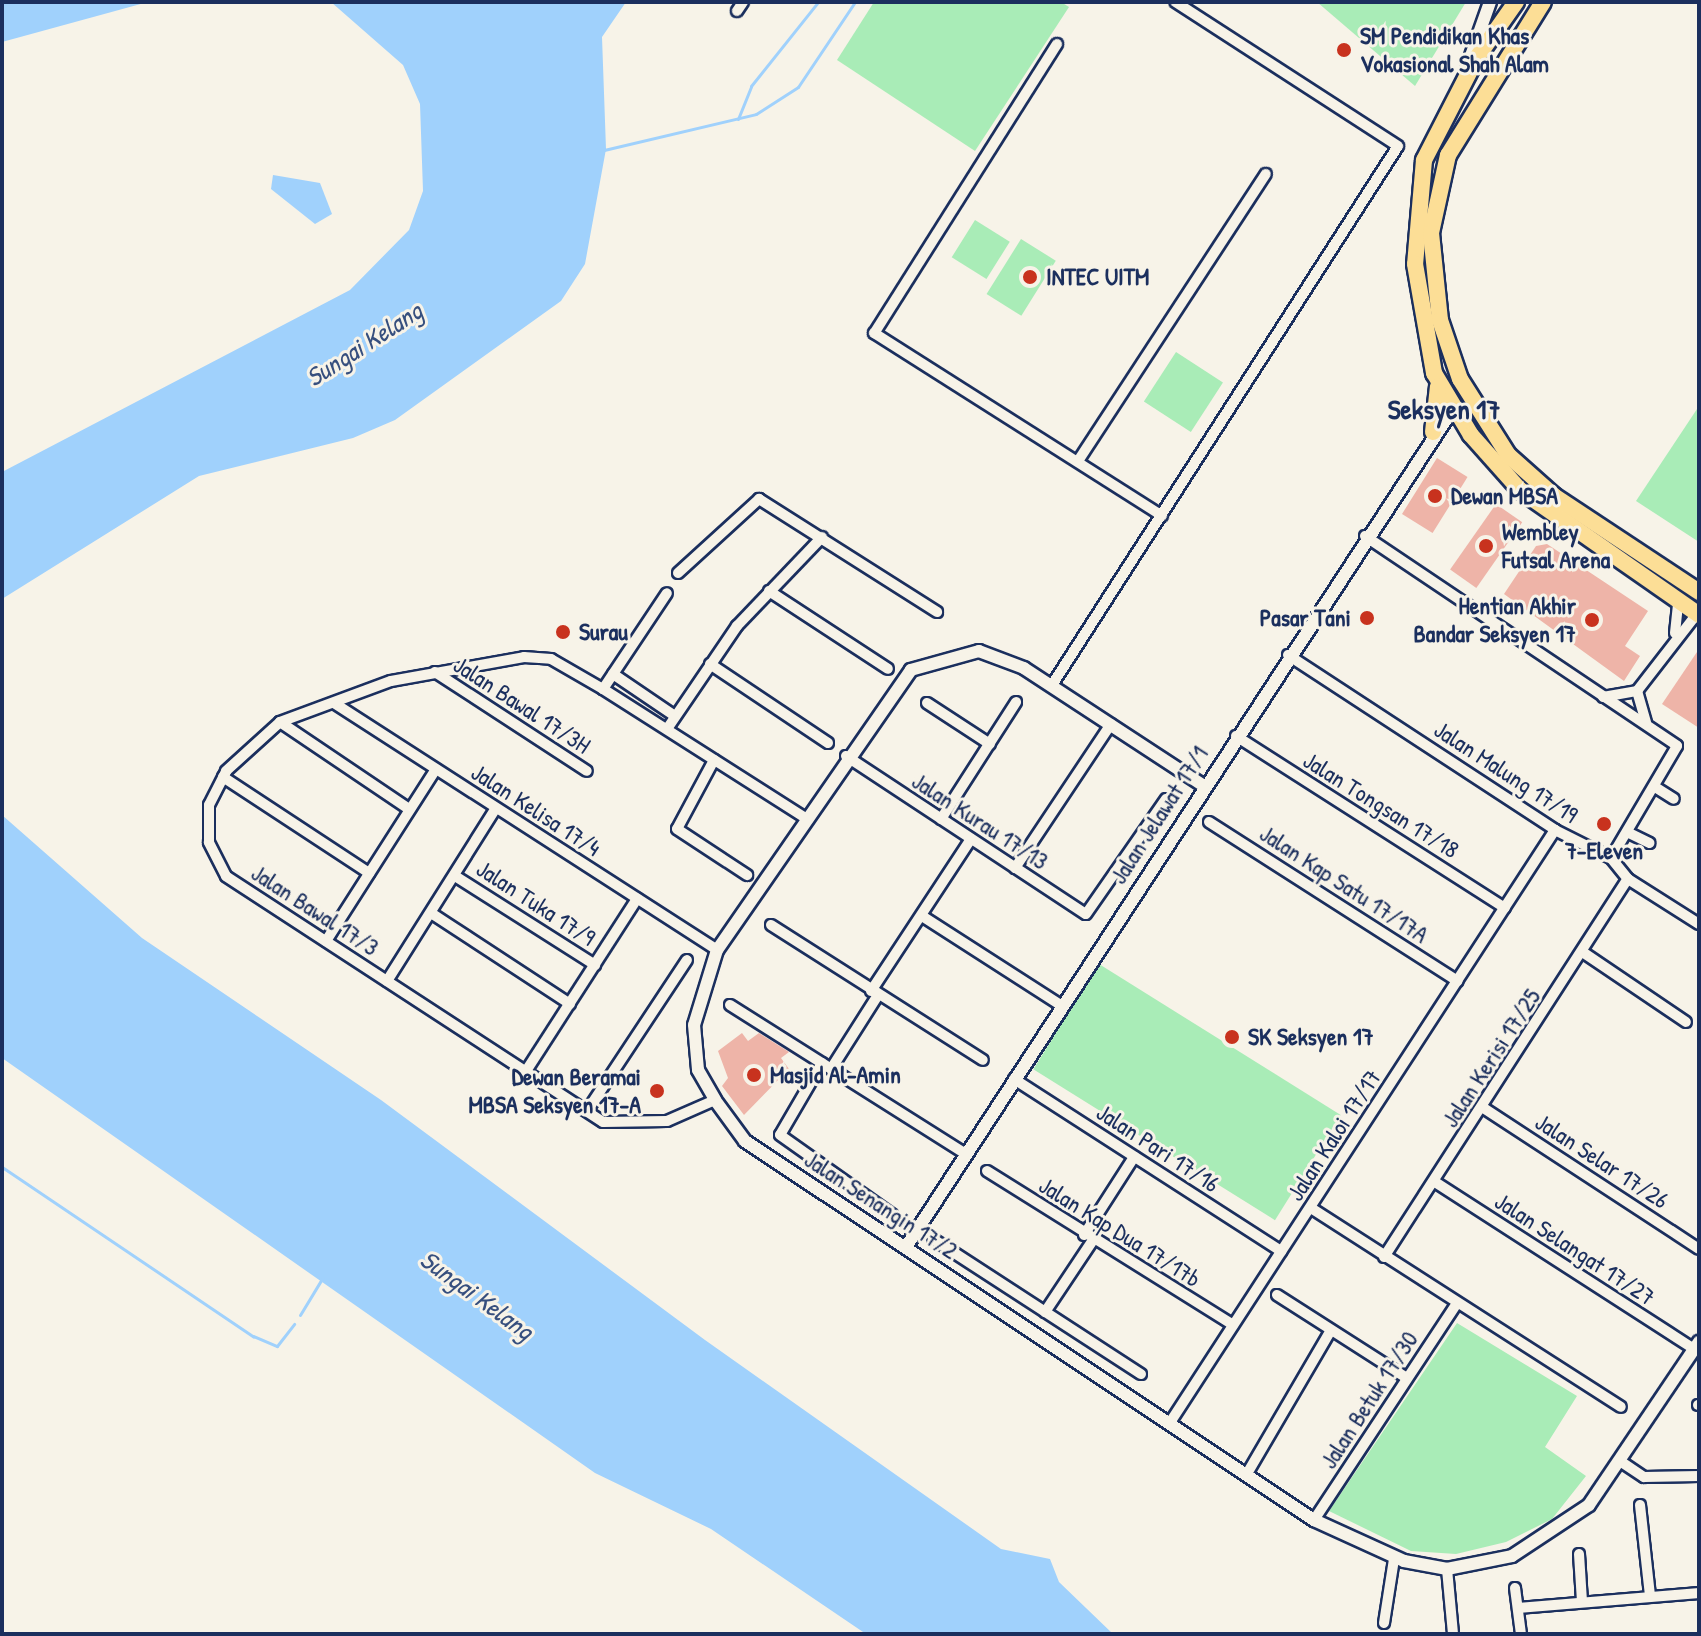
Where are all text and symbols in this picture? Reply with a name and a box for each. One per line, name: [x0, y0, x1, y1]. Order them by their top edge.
place label: SM Pendidikan Khas Vokasional Shah Alam: [1360, 22, 1549, 78]
marker: SM Pendidikan Khas Vokasional Shah Alam: [1335, 41, 1353, 59]
place label: INTEC UITM: [1046, 263, 1149, 291]
marker: INTEC UITM: [1021, 268, 1039, 286]
water label: Sungai Kelang: [300, 295, 428, 393]
district label: Seksyen 17: [1388, 392, 1500, 426]
place label: Dewan MBSA: [1451, 482, 1558, 510]
marker: Dewan MBSA: [1426, 487, 1444, 505]
place label: Wembley Futsal Arena: [1502, 518, 1610, 574]
marker: Wembley Futsal Arena: [1477, 537, 1495, 555]
place label: Hentian Akhir Bandar Seksyen 17: [1414, 592, 1576, 648]
place label: Pasar Tani: [1260, 604, 1351, 632]
marker: Pasar Tani: [1358, 609, 1376, 627]
marker: Hentian Akhir Bandar Seksyen 17: [1583, 611, 1601, 629]
place label: Surau: [579, 618, 628, 646]
marker: Surau: [554, 623, 572, 641]
street label: Jalan Bawal 17/3H: [448, 650, 596, 760]
street label: Jalan Malung 17/19: [1429, 715, 1583, 829]
street label: Jalan Jelawat 17/1: [1104, 741, 1214, 889]
street label: Jalan Tongsan 17/18: [1298, 746, 1464, 864]
street label: Jalan Kelisa 17/4: [466, 758, 606, 862]
street label: Jalan Kurau 17/13: [906, 766, 1054, 876]
marker: 7-Eleven: [1595, 815, 1613, 833]
street label: Jalan Kap Satu 17/17A: [1254, 819, 1434, 949]
place label: 7-Eleven: [1565, 837, 1643, 865]
street label: Jalan Tuka 17/9: [471, 854, 601, 952]
street label: Jalan Bawal 17/3: [246, 858, 384, 962]
street label: Jalan Kerisi 17/25: [1436, 983, 1546, 1133]
place label: SK Seksyen 17: [1248, 1023, 1374, 1051]
marker: SK Seksyen 17: [1223, 1028, 1241, 1046]
place label: Masjid Al-Amin: [770, 1061, 901, 1089]
place label: Dewan Beramai MBSA Seksyen 17-A: [468, 1063, 641, 1119]
street label: Jalan Kaloi 17/17: [1281, 1064, 1387, 1206]
marker: Masjid Al-Amin: [745, 1066, 763, 1084]
marker: Dewan Beramai MBSA Seksyen 17-A: [648, 1082, 666, 1100]
street label: Jalan Pari 17/16: [1091, 1098, 1225, 1198]
street label: Jalan Selar 17/26: [1530, 1107, 1674, 1215]
street label: Jalan Senangin 17/2: [799, 1145, 963, 1265]
street label: Jalan Kap Dua 17/17b: [1034, 1171, 1206, 1293]
street label: Jalan Selangat 17/27: [1489, 1186, 1661, 1312]
water label: Sungai Kelang: [414, 1244, 540, 1346]
street label: Jalan Betuk 17/30: [1314, 1326, 1424, 1474]

